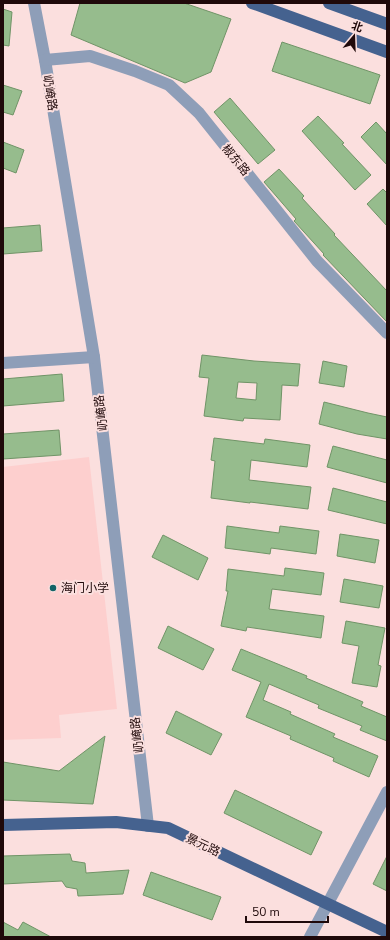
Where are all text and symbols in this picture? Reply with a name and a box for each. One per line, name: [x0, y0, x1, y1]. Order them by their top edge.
north arrow: [334, 16, 374, 56]
text: 北: [349, 18, 365, 36]
street label: 屷崦路: [39, 74, 61, 112]
street label: 椒东路: [218, 141, 254, 179]
street label: 屷崦路: [91, 394, 111, 432]
place label: 海门小学: [61, 580, 109, 596]
marker: 海门小学: [48, 583, 58, 593]
street label: 屷崦路: [127, 716, 147, 754]
street label: 景元路: [183, 830, 223, 860]
scale bar: [246, 898, 328, 924]
text: 50 m: [252, 904, 280, 920]

